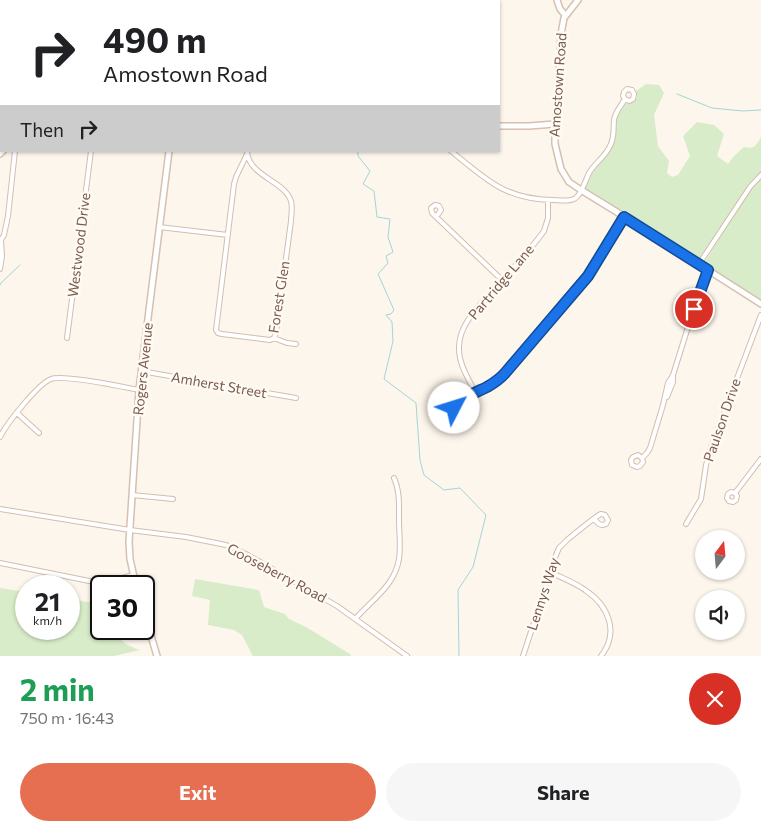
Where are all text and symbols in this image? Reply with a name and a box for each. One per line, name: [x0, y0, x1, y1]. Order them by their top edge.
text: 490 m: [103, 17, 207, 60]
icon: right: [20, 20, 85, 85]
street label: Amostown Road: [545, 32, 570, 138]
text: Amostown Road: [103, 60, 268, 87]
icon: right: [74, 115, 102, 143]
text: Then: [20, 118, 64, 141]
street label: Westwood Drive: [64, 192, 93, 298]
street label: Partridge Lane: [464, 241, 537, 323]
street label: Forest Glen: [264, 260, 293, 334]
pin: [673, 288, 715, 330]
icon: arrive: [680, 295, 708, 323]
street label: Rogers Avenue: [129, 322, 156, 416]
street label: Amherst Street: [170, 368, 269, 401]
street label: Paulson Drive: [699, 376, 744, 464]
position arrow: [427, 381, 479, 433]
north arrow: [695, 530, 745, 580]
map controls: [695, 530, 745, 640]
street label: Gooseberry Road: [225, 539, 330, 606]
street label: Lennys Way: [523, 555, 562, 632]
speed limit sign: 30: [90, 575, 155, 640]
text: 21: [35, 586, 60, 616]
button: sound: [695, 590, 745, 640]
text: km/h: [33, 613, 62, 627]
text: 2 min: [20, 670, 95, 707]
button: close: [689, 673, 741, 725]
text: 750 m · 16:43: [20, 708, 114, 727]
button: Exit: [20, 763, 376, 821]
button: Share: [386, 763, 741, 821]

